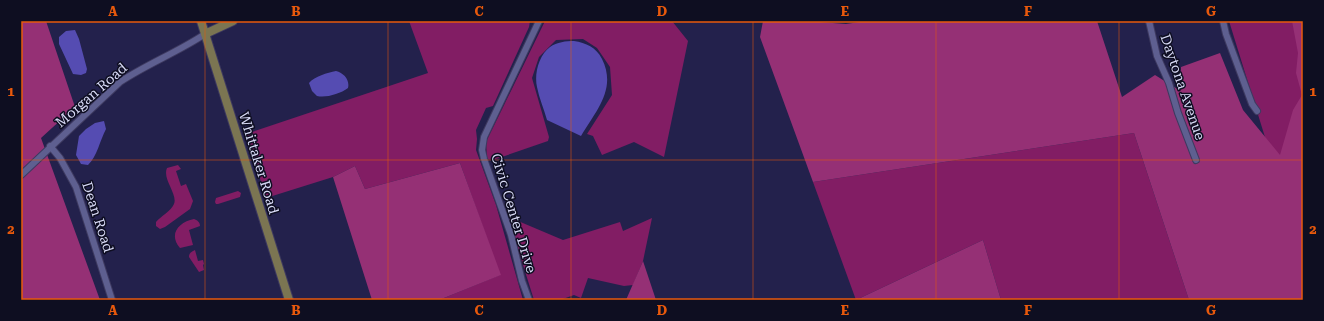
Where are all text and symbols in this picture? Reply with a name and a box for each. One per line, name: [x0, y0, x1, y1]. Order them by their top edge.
text: A: [108, 4, 118, 19]
text: B: [291, 4, 301, 19]
text: C: [474, 4, 484, 19]
text: D: [657, 4, 667, 19]
text: E: [841, 4, 849, 19]
text: F: [1024, 4, 1032, 19]
text: G: [1206, 4, 1216, 19]
street label: Daytona Avenue: [1157, 32, 1209, 142]
street label: Morgan Road: [52, 60, 130, 130]
text: 1: [7, 84, 15, 99]
text: 1: [1309, 84, 1317, 99]
street label: Whittaker Road: [236, 110, 282, 216]
street label: Civic Center Drive: [488, 151, 540, 275]
street label: Dean Road: [79, 180, 117, 254]
text: 2: [7, 222, 15, 237]
text: 2: [1309, 222, 1317, 237]
text: A: [108, 303, 118, 318]
text: B: [291, 303, 301, 318]
text: C: [474, 303, 484, 318]
text: D: [657, 303, 667, 318]
text: E: [841, 303, 849, 318]
text: F: [1024, 303, 1032, 318]
text: G: [1206, 303, 1216, 318]

